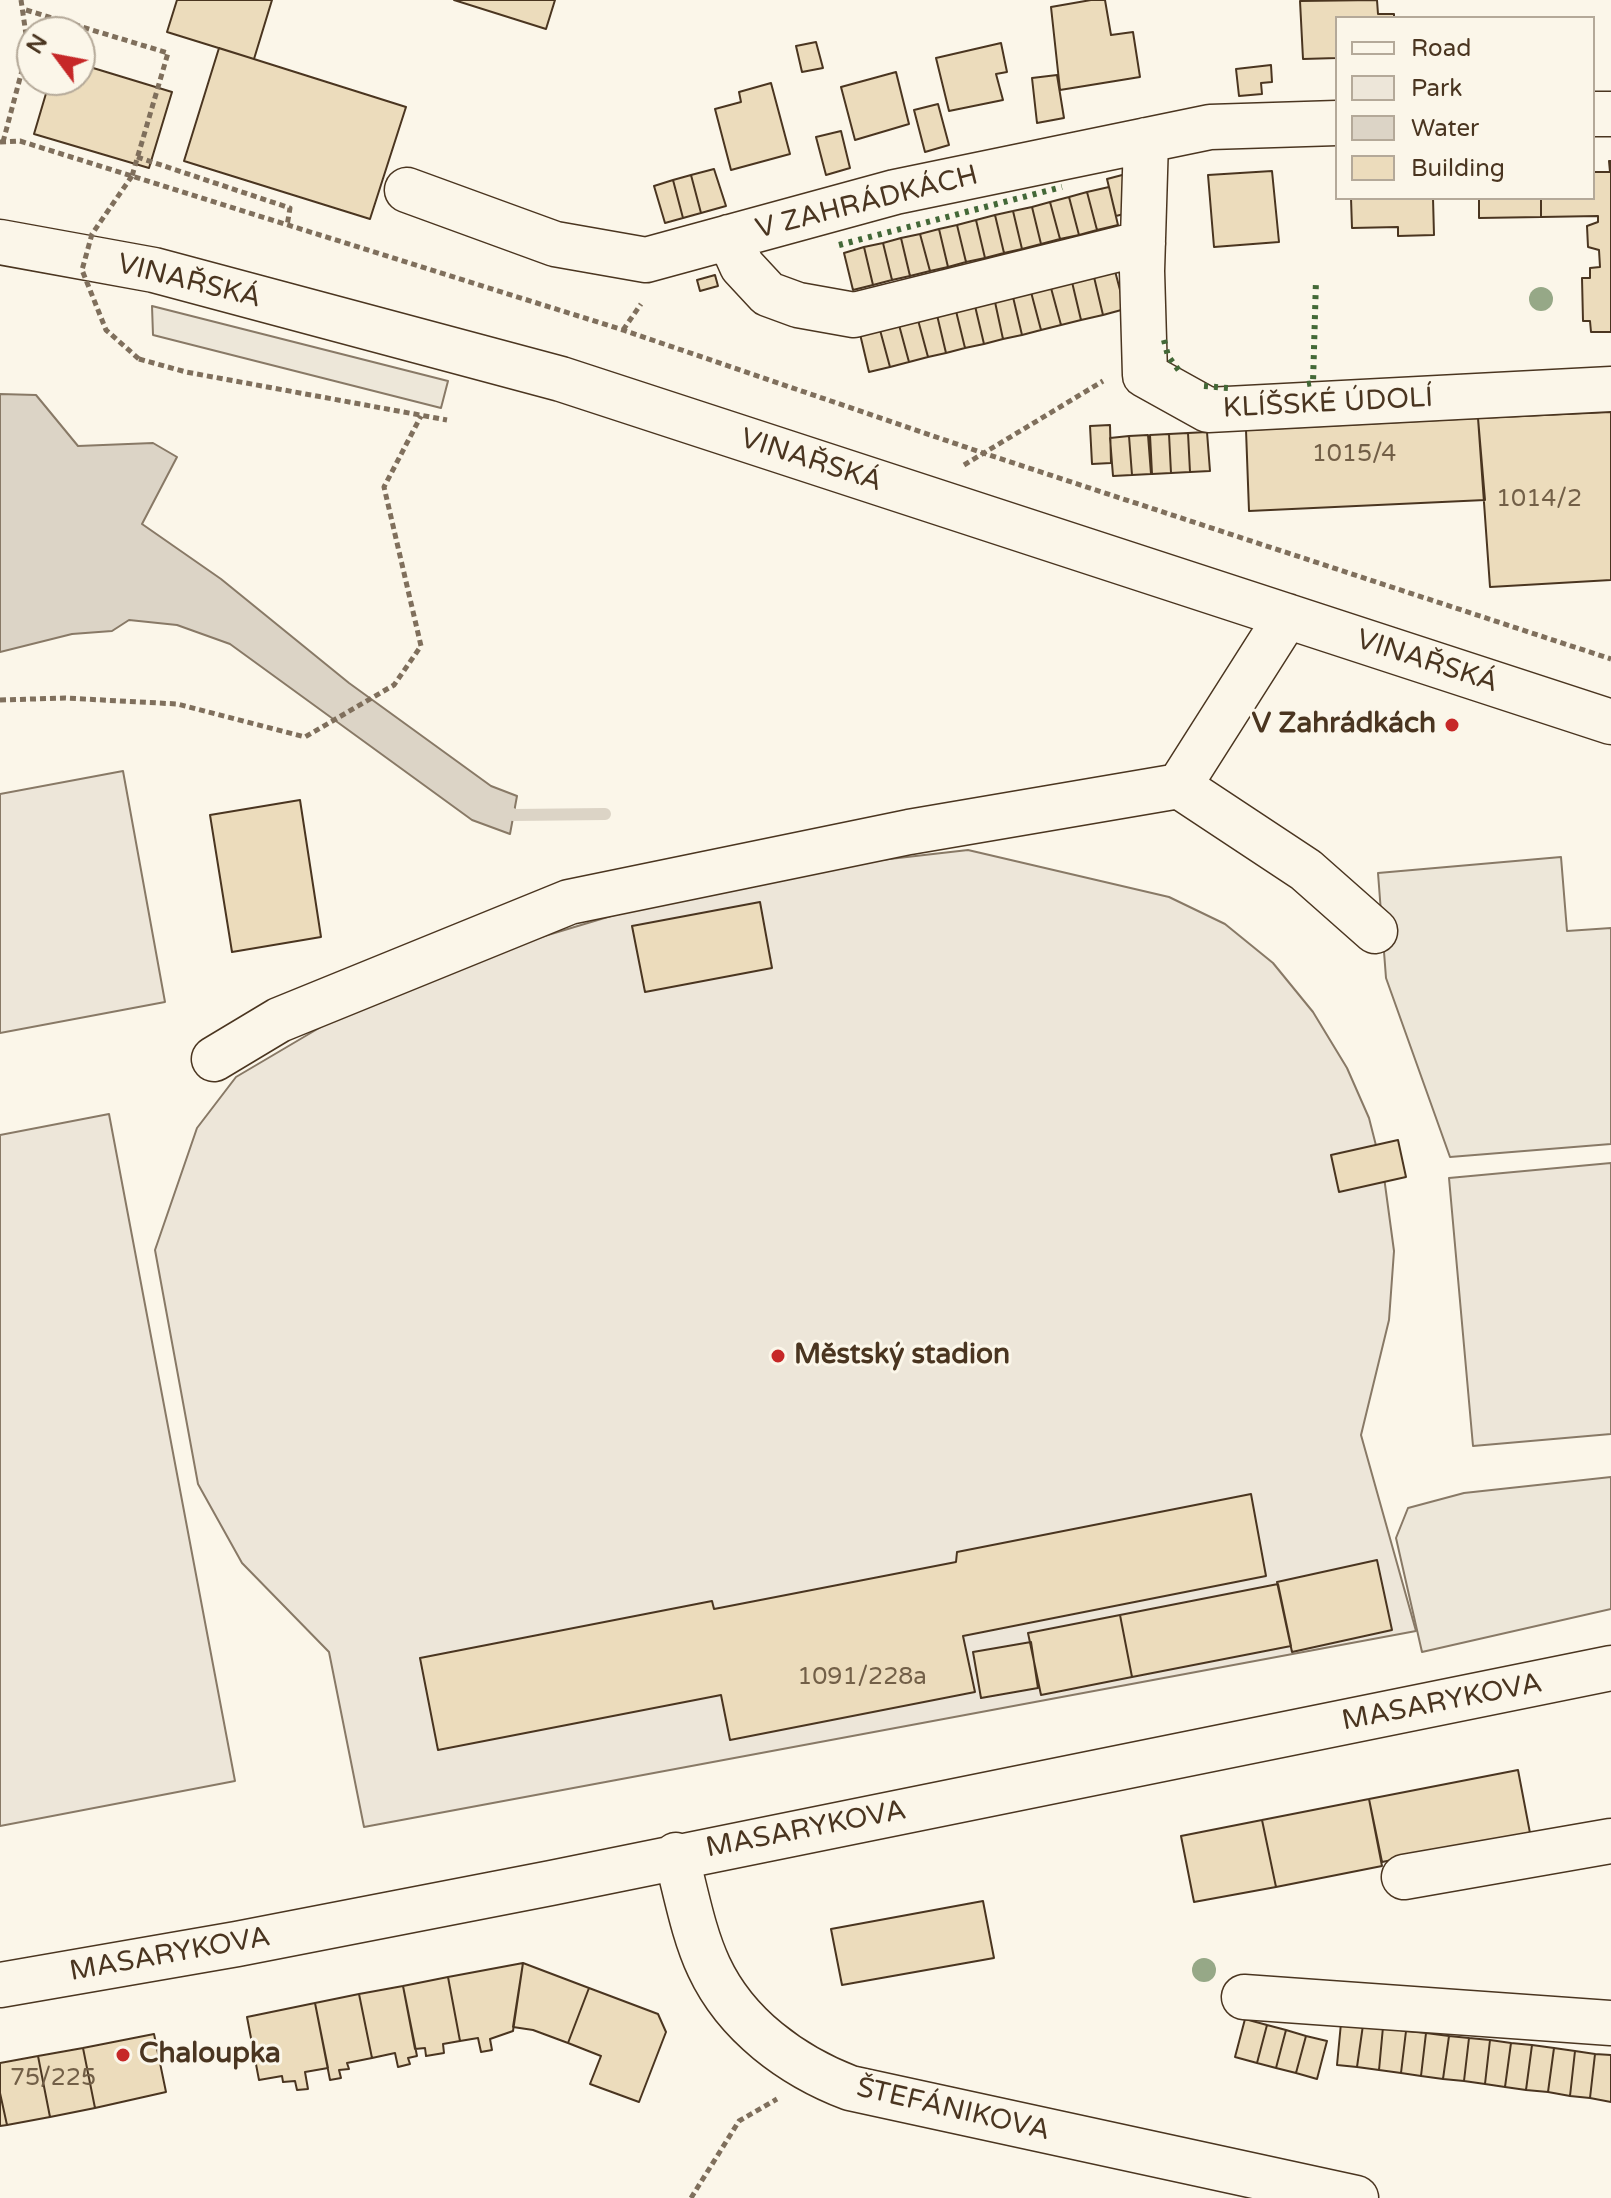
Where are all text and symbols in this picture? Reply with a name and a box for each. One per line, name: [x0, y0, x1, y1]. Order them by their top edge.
north arrow: [16, 16, 96, 96]
legend: [1335, 16, 1595, 200]
text: N: [22, 30, 53, 59]
text: Road: [1411, 34, 1471, 63]
text: Park: [1411, 74, 1462, 103]
text: Water: [1411, 114, 1479, 143]
text: Building: [1411, 154, 1505, 183]
street label: V ZAHRÁDKÁCH: [752, 159, 982, 247]
street label: VINAŘSKÁ: [114, 248, 264, 316]
street label: KLÍŠSKÉ ÚDOLÍ: [1222, 382, 1434, 426]
street label: VINAŘSKÁ: [736, 422, 886, 500]
house number: 1015/4: [1312, 441, 1396, 469]
house number: 1014/2: [1496, 486, 1582, 514]
street label: VINAŘSKÁ: [1352, 623, 1502, 701]
place label: V Zahrádkách: [1252, 708, 1436, 742]
marker: V Zahrádkách: [1443, 716, 1461, 734]
place label: Městský stadion: [794, 1339, 1010, 1373]
marker: Městský stadion: [769, 1347, 787, 1365]
house number: 1091/228a: [797, 1664, 927, 1692]
street label: MASARYKOVA: [1339, 1667, 1545, 1739]
street label: MASARYKOVA: [703, 1794, 909, 1866]
street label: MASARYKOVA: [67, 1921, 273, 1989]
place label: Chaloupka: [139, 2038, 281, 2072]
marker: Chaloupka: [114, 2046, 132, 2064]
house number: 75/225: [10, 2065, 96, 2093]
street label: ŠTEFÁNIKOVA: [853, 2071, 1053, 2149]

